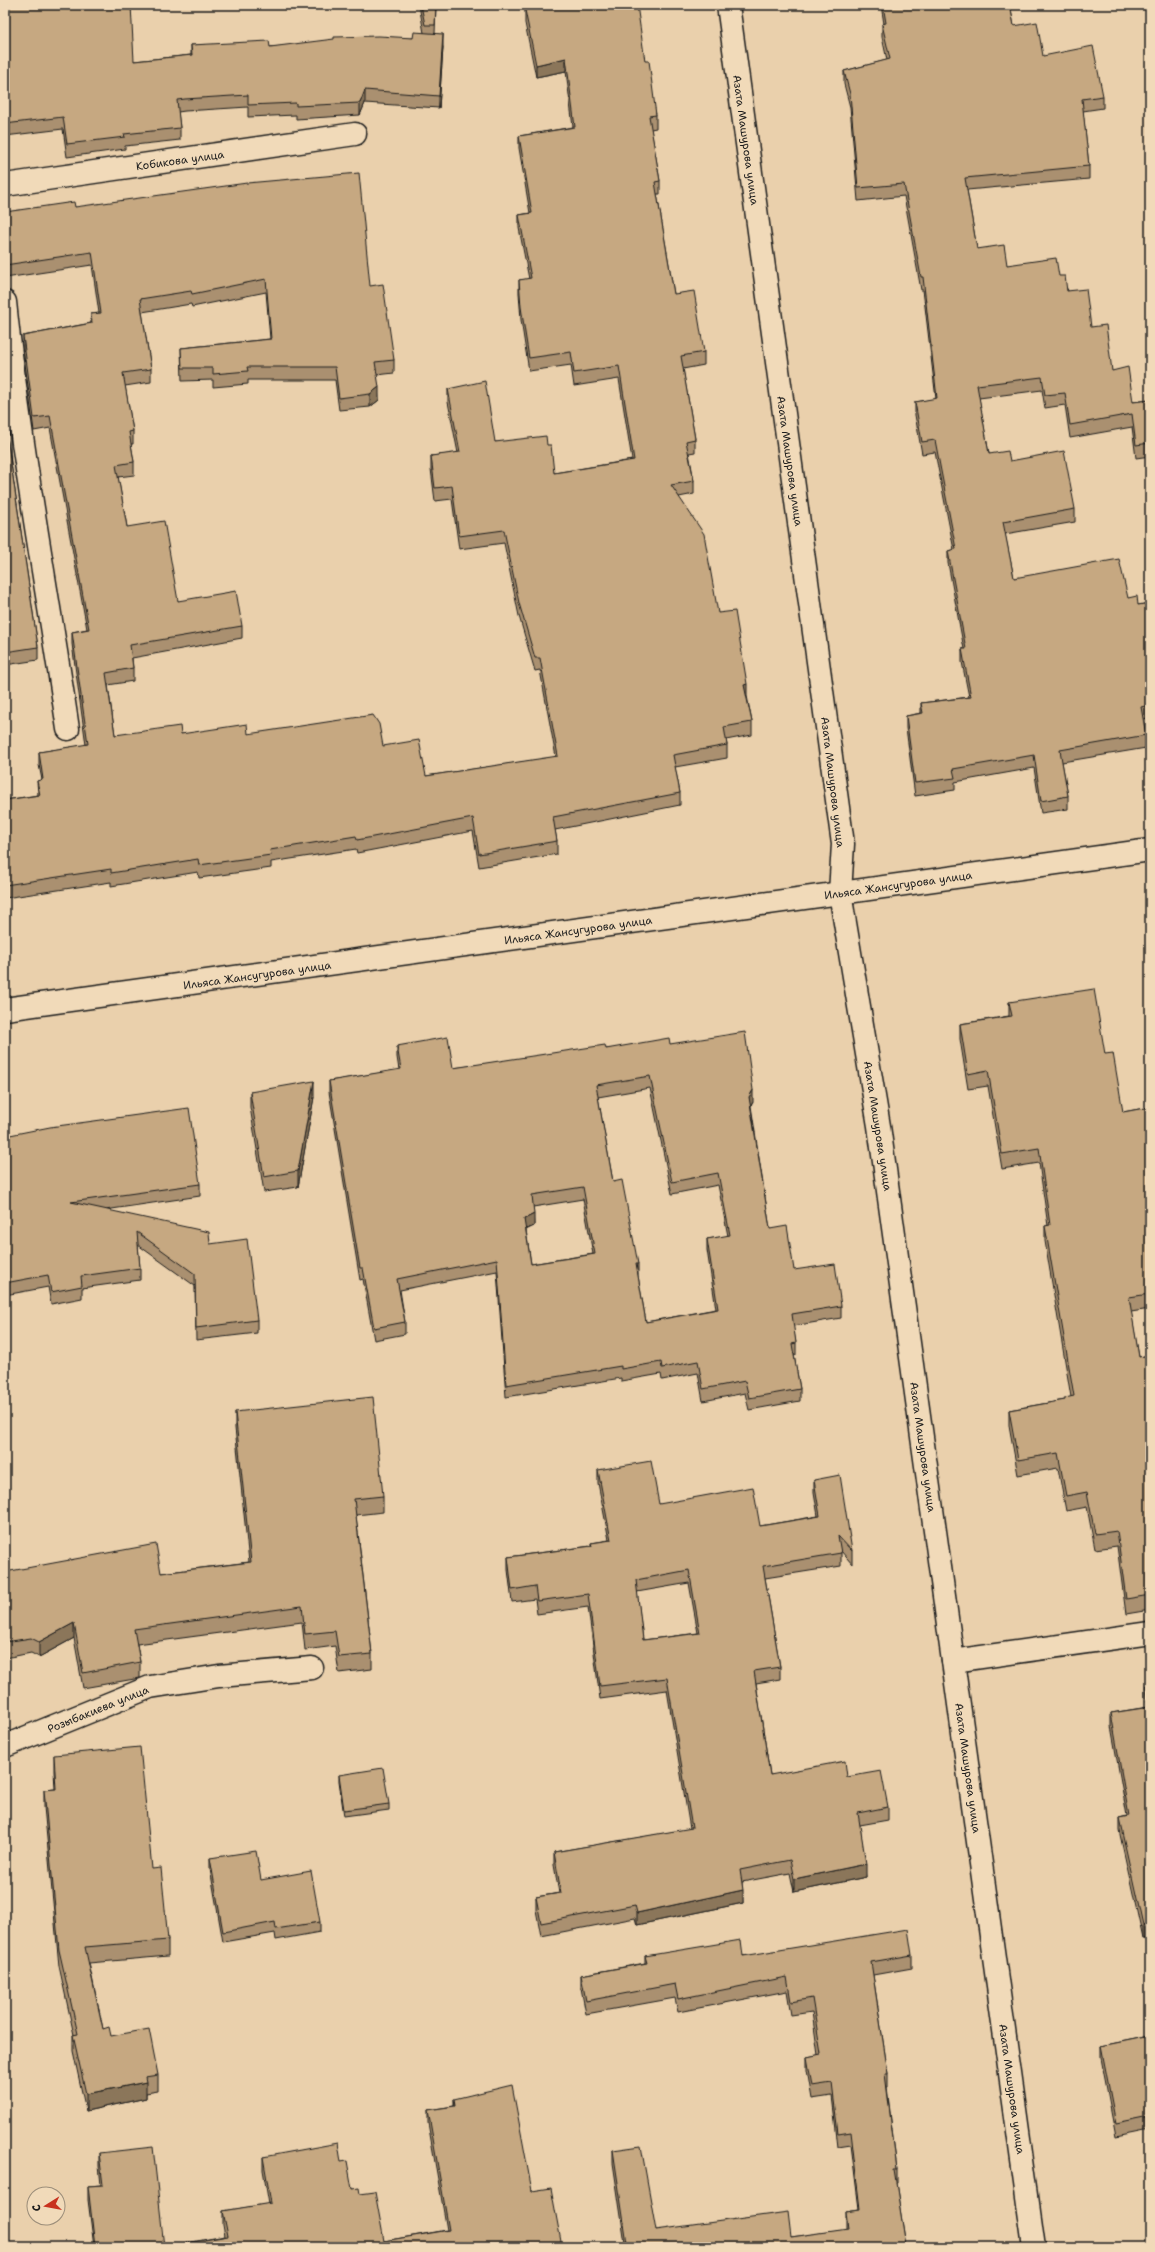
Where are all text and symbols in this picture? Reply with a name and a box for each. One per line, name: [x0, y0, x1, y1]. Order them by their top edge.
street label: Азата Машурова улица: [729, 74, 762, 206]
street label: Кобикова улица: [135, 147, 225, 174]
street label: Азата Машурова улица: [773, 395, 806, 527]
street label: Азата Машурова улица: [817, 716, 848, 848]
street label: Ильяса Жансугурова улица: [823, 868, 973, 903]
street label: Ильяса Жансугурова улица: [503, 913, 653, 948]
street label: Ильяса Жансугурова улица: [182, 958, 332, 993]
street label: Азата Машурова улица: [860, 1060, 895, 1192]
street label: Азата Машурова улица: [906, 1381, 939, 1513]
street label: Розыбакиева улица: [45, 1682, 151, 1737]
street label: Азата Машурова улица: [951, 1702, 984, 1834]
street label: Азата Машурова улица: [995, 2023, 1028, 2155]
north arrow: [26, 2186, 66, 2226]
text: С: [29, 2203, 45, 2213]

